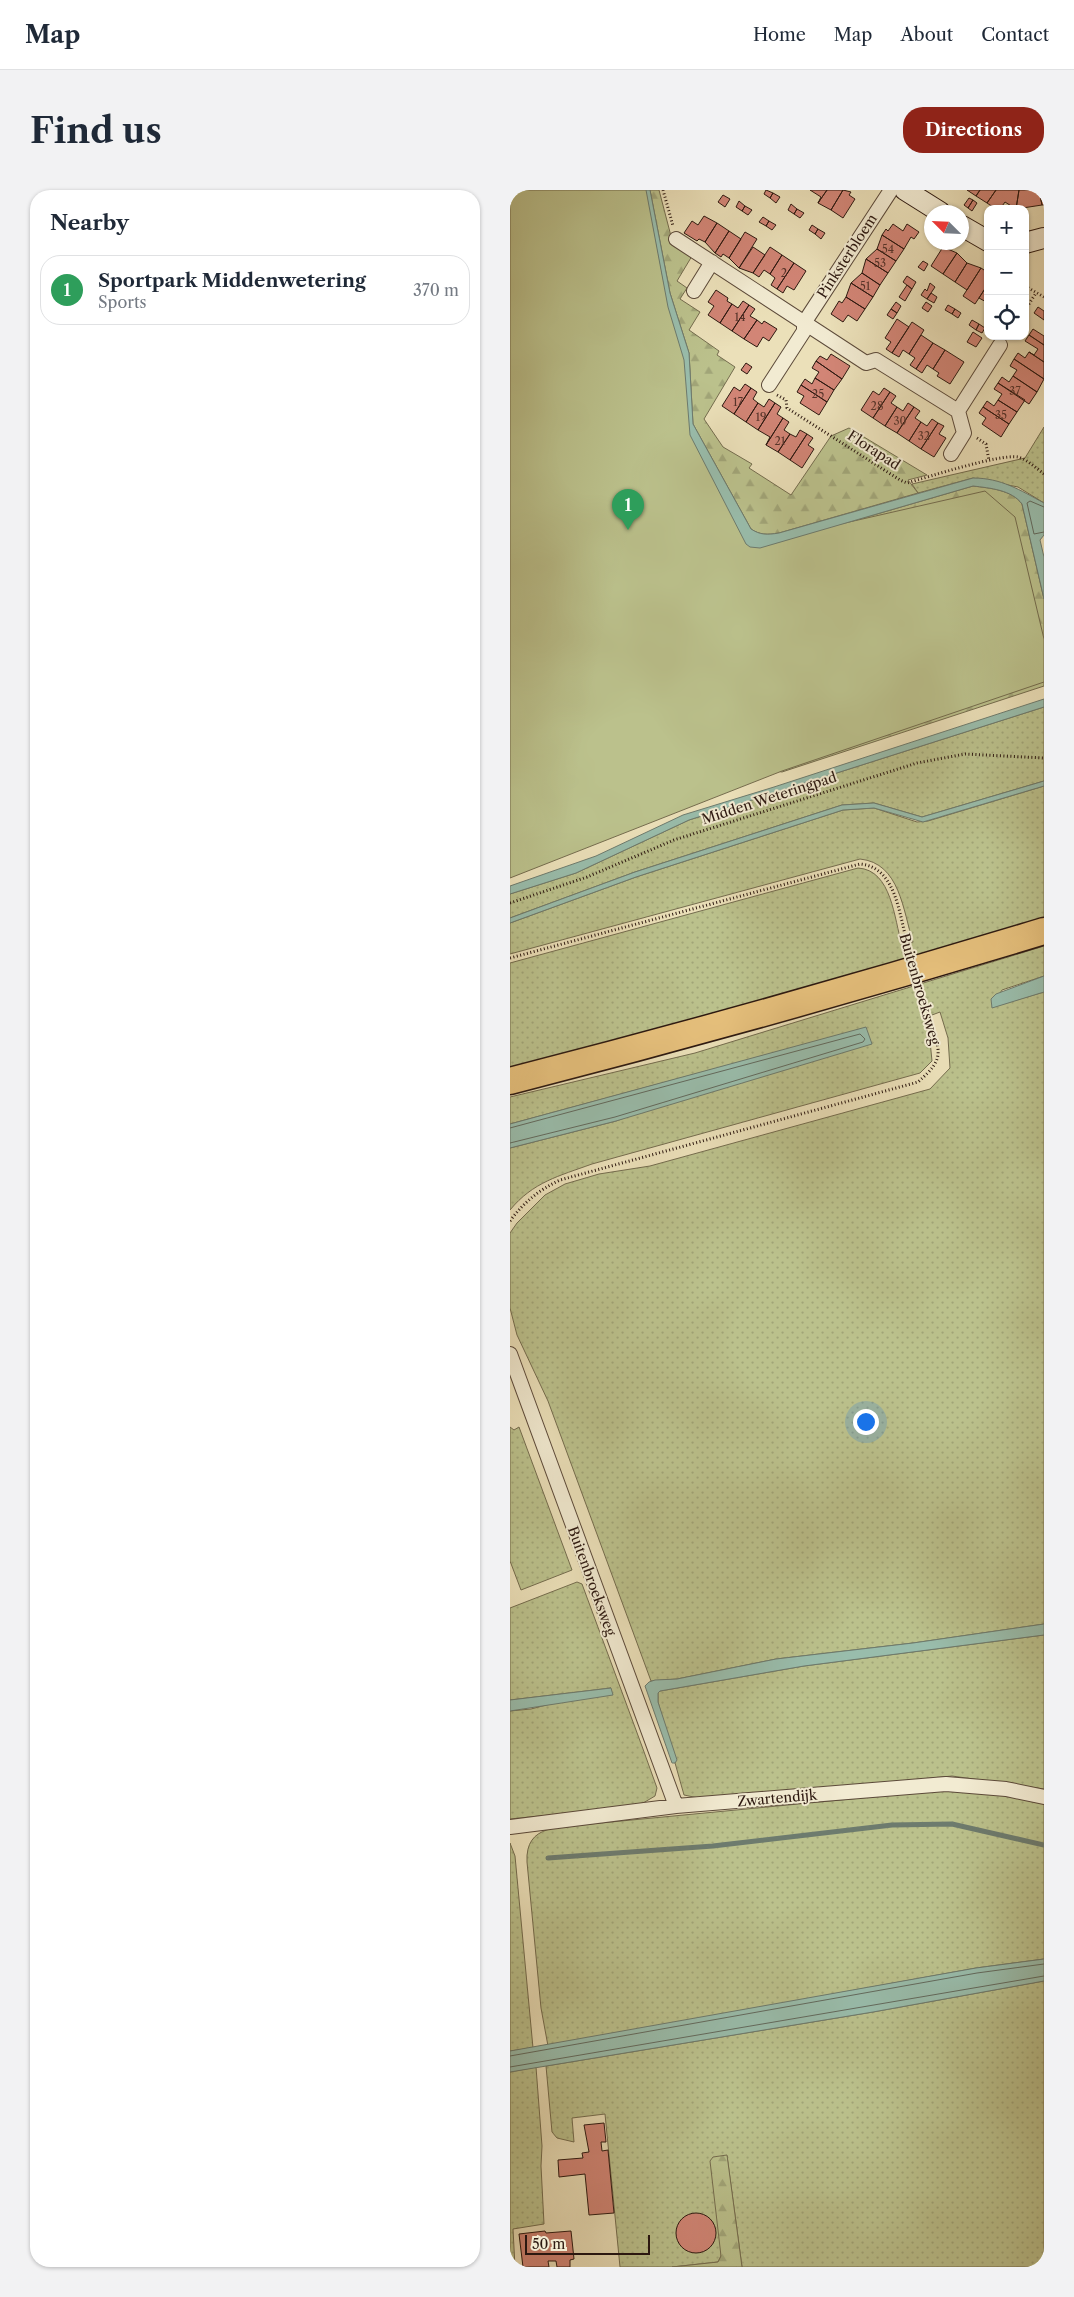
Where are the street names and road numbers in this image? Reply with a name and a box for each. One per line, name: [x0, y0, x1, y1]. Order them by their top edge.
street label: Pinksterbloem: [813, 210, 881, 302]
street label: Florapad: [844, 426, 904, 474]
street label: Midden Weteringpad: [699, 768, 839, 828]
street label: Buitenbroeksweg: [895, 931, 945, 1048]
street label: Buitenbroeksweg: [564, 1524, 620, 1639]
street label: Zwartendijk: [736, 1785, 818, 1810]

